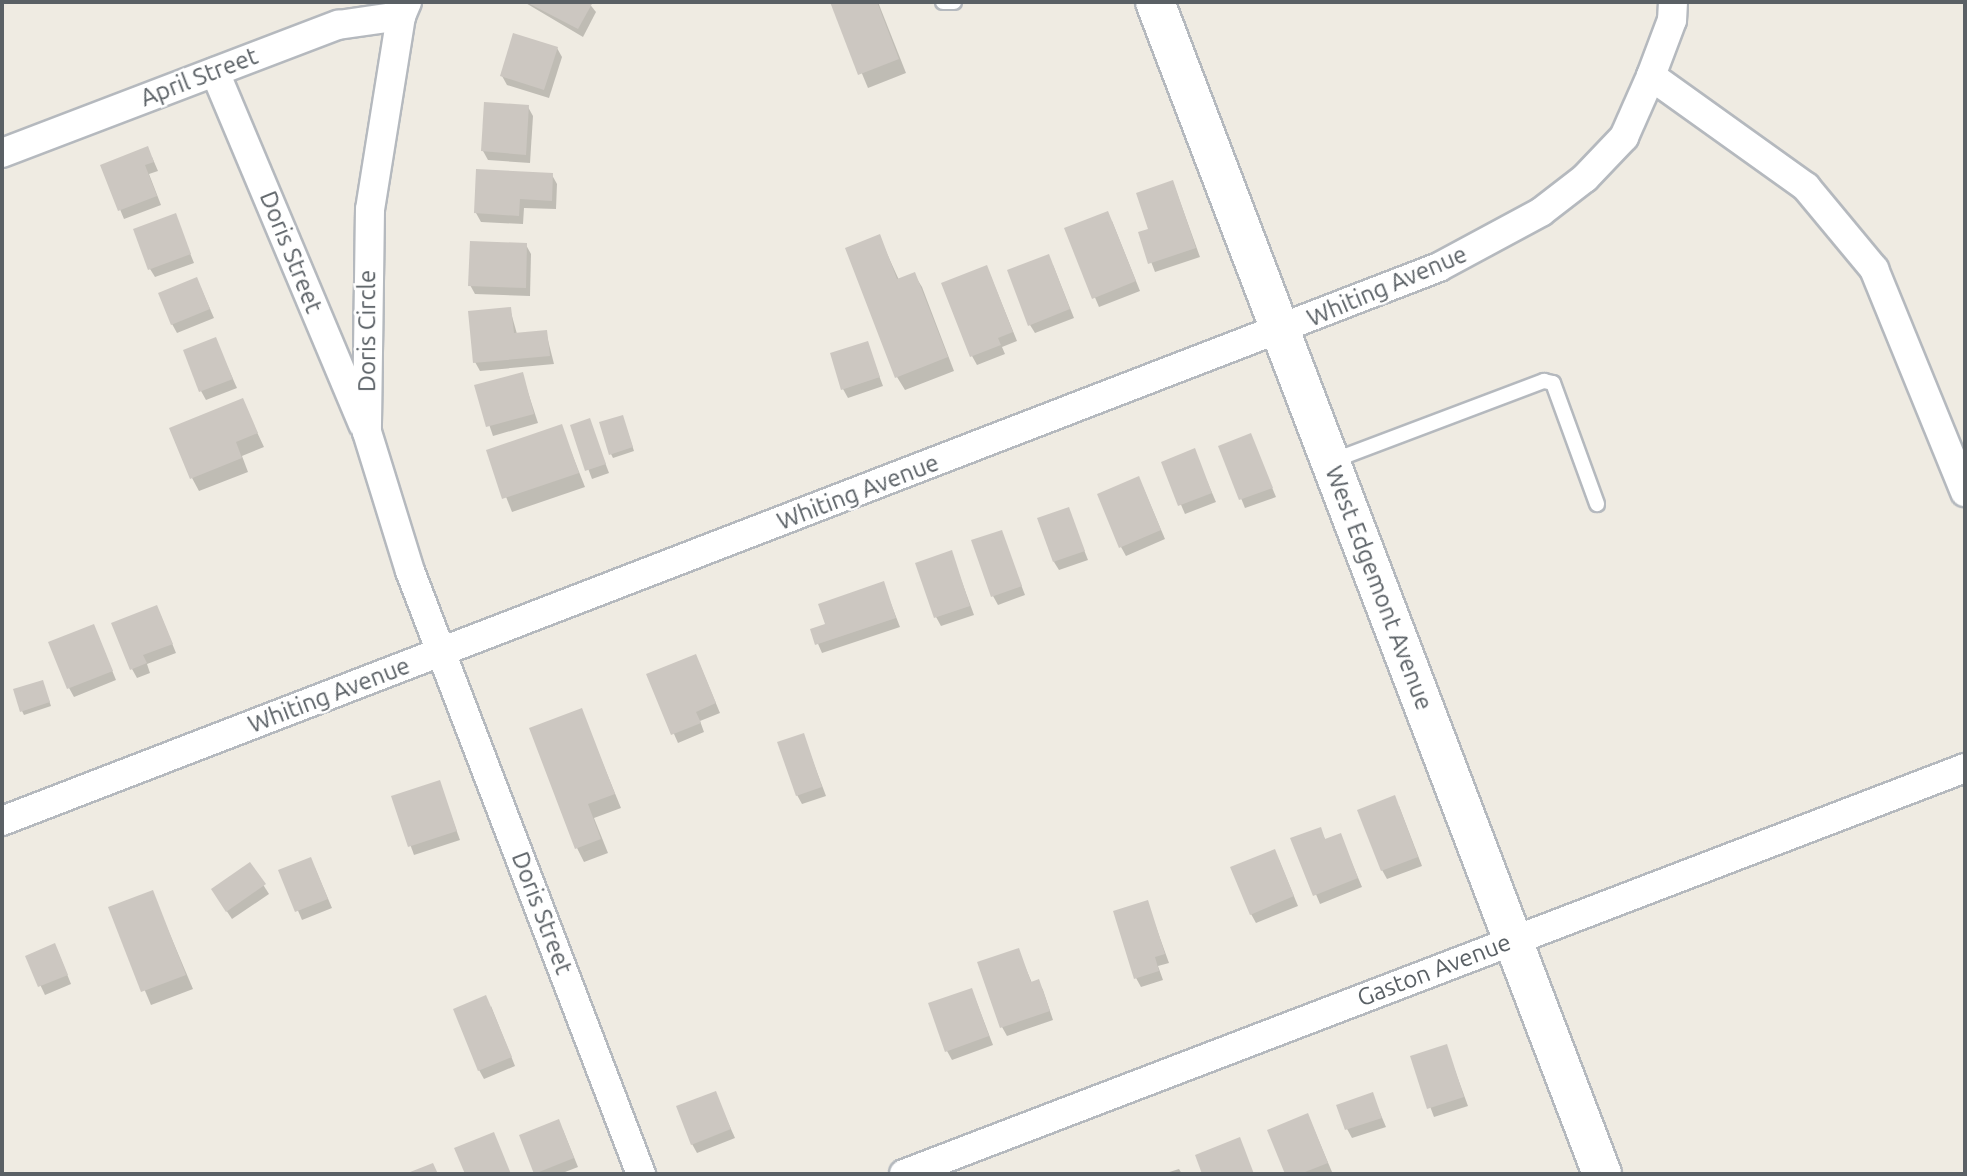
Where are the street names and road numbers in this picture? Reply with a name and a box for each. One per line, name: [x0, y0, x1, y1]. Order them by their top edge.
street label: April Street: [136, 41, 262, 113]
street label: Doris Street: [254, 187, 328, 317]
street label: Whiting Avenue: [1303, 239, 1471, 333]
street label: Doris Circle: [353, 270, 381, 392]
street label: Whiting Avenue: [773, 448, 943, 536]
street label: West Edgemont Avenue: [1319, 462, 1439, 714]
street label: Whiting Avenue: [244, 651, 414, 739]
street label: Doris Street: [505, 848, 579, 978]
street label: Gaston Avenue: [1353, 928, 1515, 1012]

